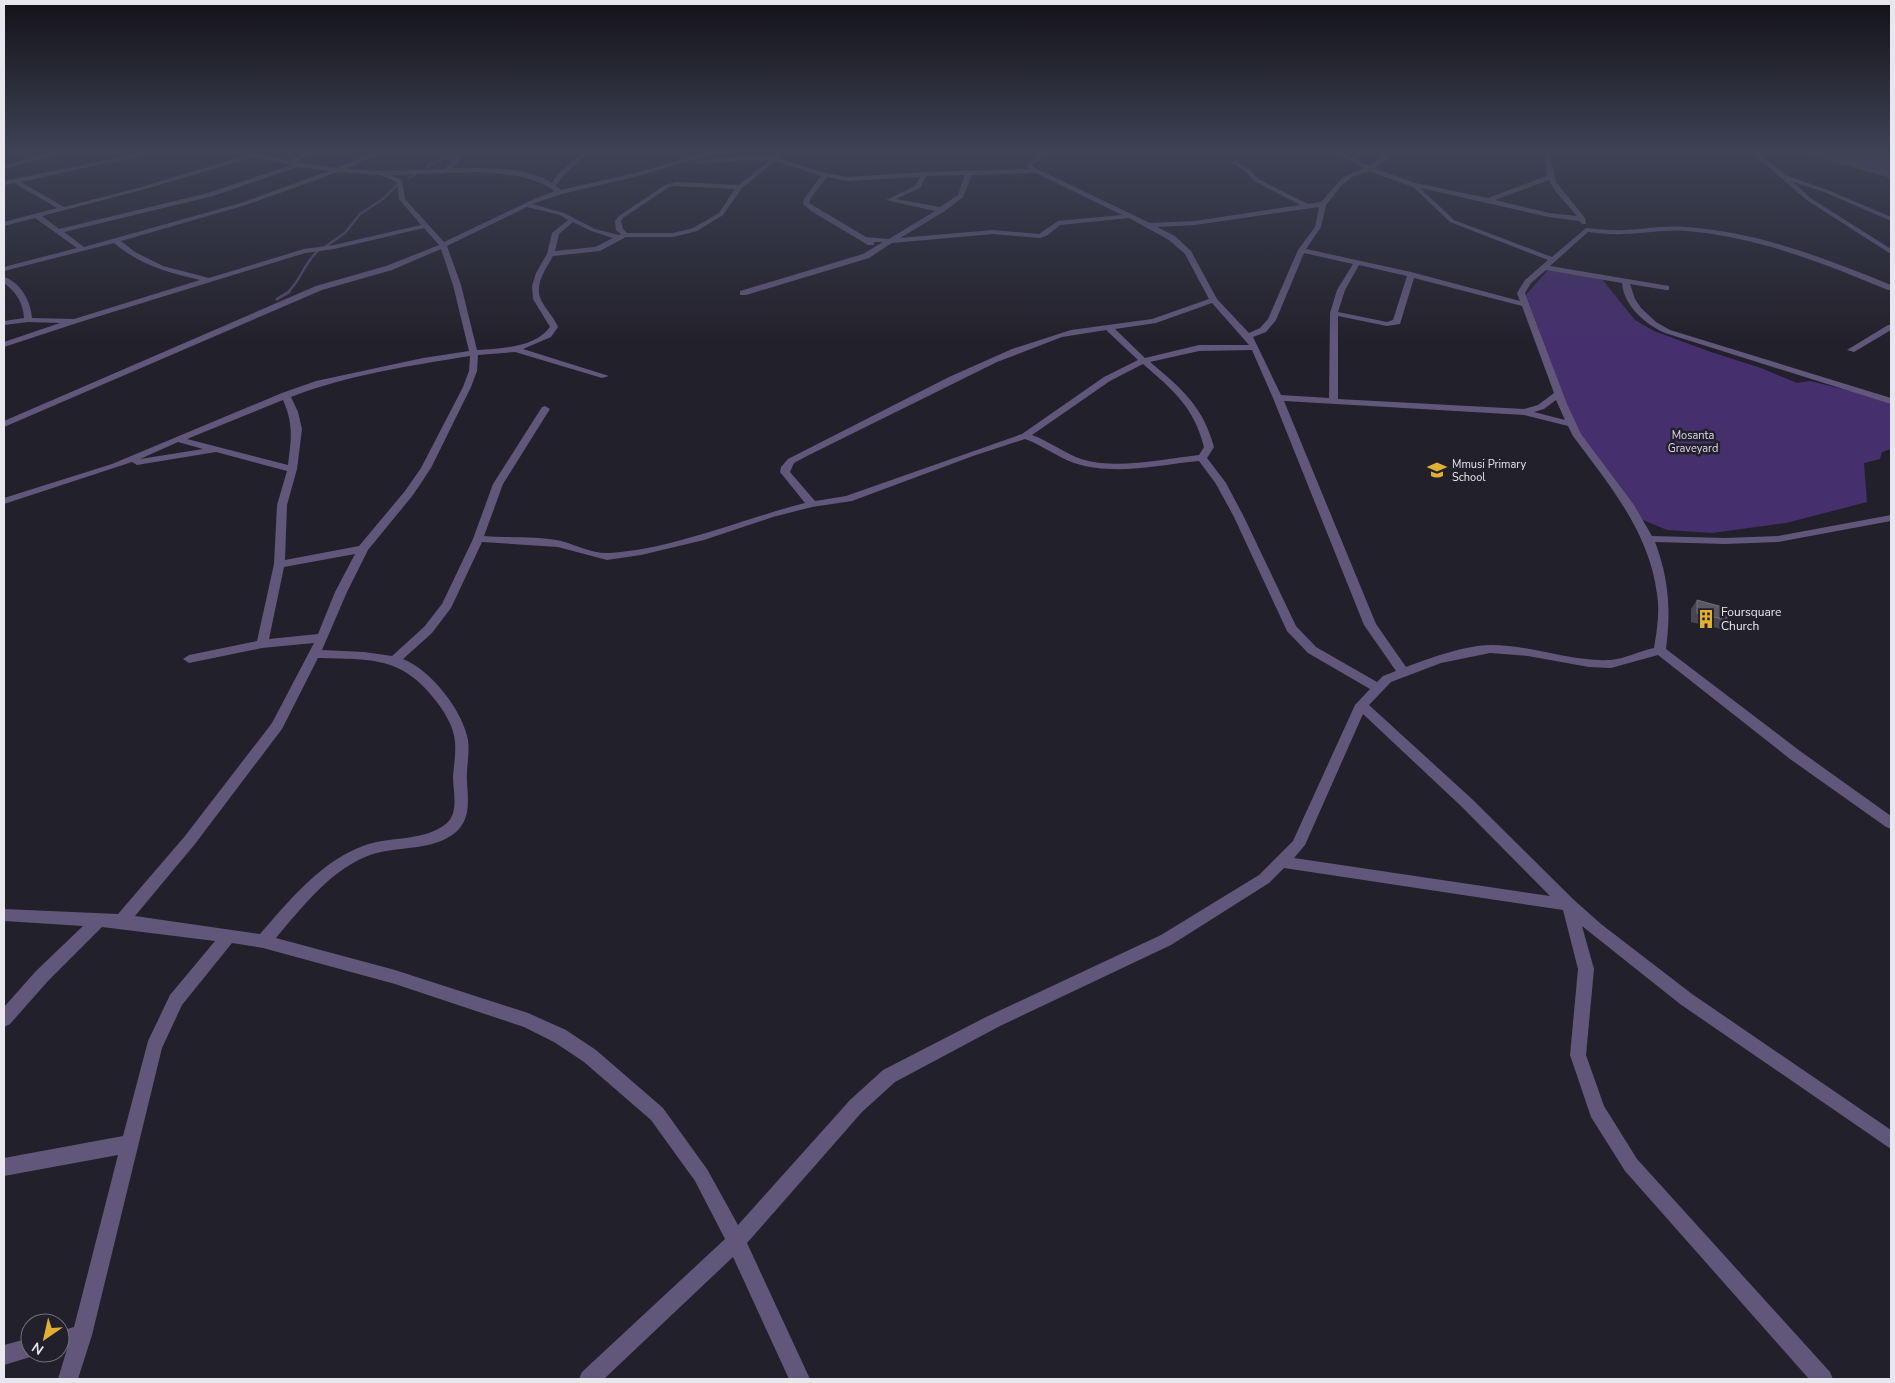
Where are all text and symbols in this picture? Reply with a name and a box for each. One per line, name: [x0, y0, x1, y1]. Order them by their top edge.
park label: Mosanta Graveyard: [1668, 428, 1718, 456]
place label: Mmusi Primary School: [1452, 457, 1527, 485]
school or university icon: Mmusi Primary School: [1426, 459, 1448, 481]
place label: Foursquare Church: [1721, 604, 1781, 634]
building icon: Foursquare Church: [1695, 608, 1717, 630]
north arrow: [20, 1313, 70, 1363]
text: N: [28, 1338, 48, 1359]

